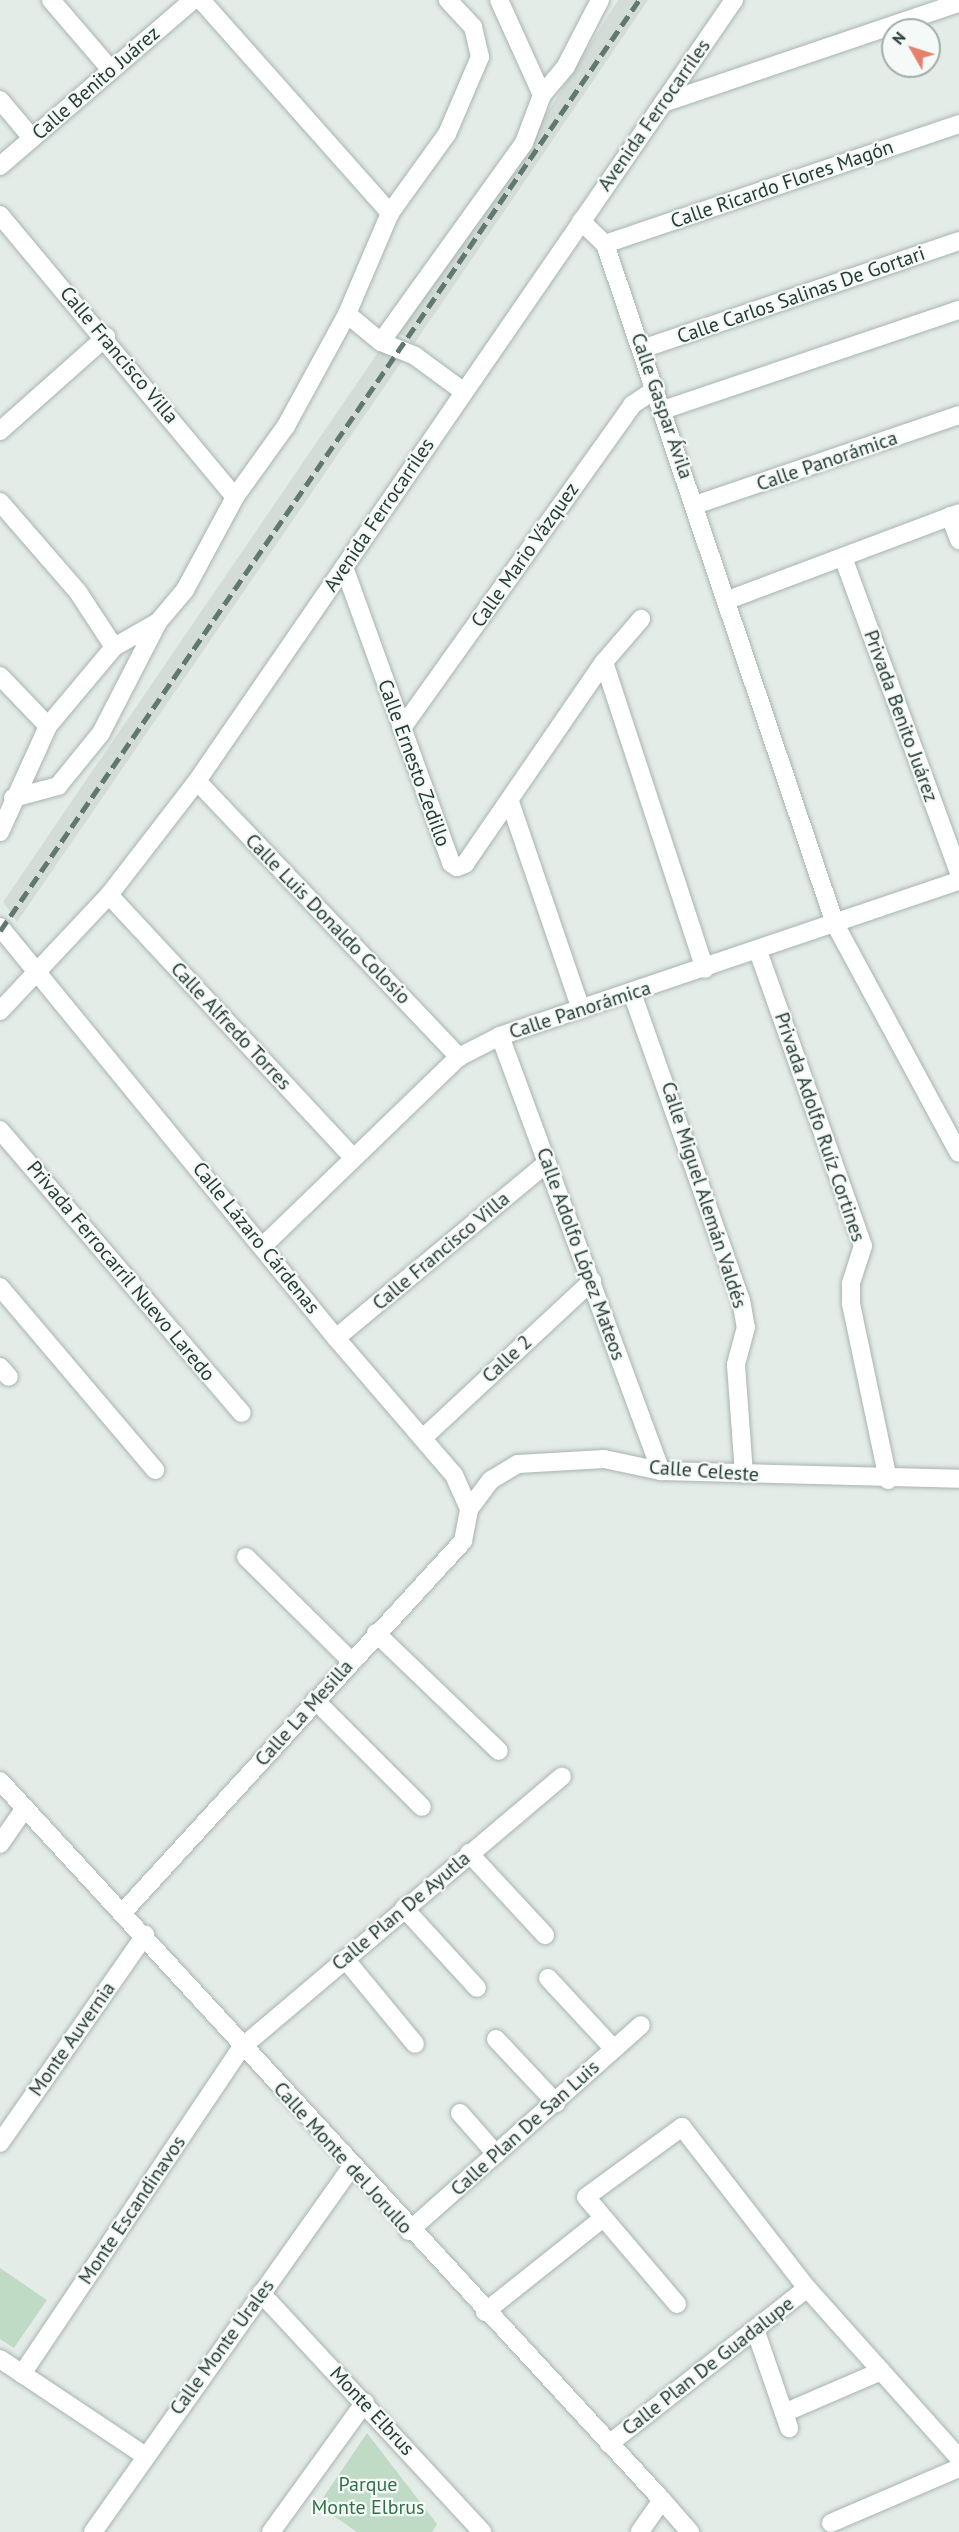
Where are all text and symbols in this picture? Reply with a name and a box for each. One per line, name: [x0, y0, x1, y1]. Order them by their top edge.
north arrow: [881, 18, 941, 78]
street label: Calle Benito Juárez: [27, 21, 165, 145]
text: N: [887, 28, 910, 48]
street label: Avenida Ferrocarriles: [593, 34, 715, 196]
street label: Calle Ricardo Flores Magón: [668, 135, 896, 233]
street label: Calle Carlos Salinas De Gortari: [674, 241, 928, 349]
street label: Calle Francisco Villa: [55, 281, 183, 429]
street label: Calle Gaspar Ávila: [626, 330, 698, 482]
street label: Calle Panorámica: [753, 426, 901, 496]
street label: Avenida Ferrocarriles: [319, 434, 439, 596]
street label: Calle Mario Vázquez: [466, 478, 584, 632]
street label: Privada Benito Juárez: [859, 627, 943, 805]
street label: Calle Ernesto Zedillo: [373, 676, 455, 850]
street label: Calle Luis Donaldo Colosio: [240, 829, 416, 1009]
street label: Calle Alfredo Torres: [165, 957, 297, 1095]
street label: Calle Panorámica: [506, 976, 654, 1044]
street label: Privada Adolfo Ruíz Cortines: [769, 1009, 871, 1245]
street label: Calle Miguel Alemán Valdés: [656, 1078, 752, 1312]
street label: Calle Adolfo López Mateos: [531, 1144, 631, 1364]
street label: Privada Ferrocarril Nuevo Laredo: [22, 1156, 220, 1386]
street label: Calle Lázaro Cárdenas: [187, 1157, 325, 1319]
street label: Calle Francisco Villa: [367, 1187, 515, 1315]
street label: Calle 2: [477, 1330, 537, 1388]
street label: Calle Celeste: [648, 1455, 760, 1487]
street label: Calle La Mesilla: [250, 1655, 358, 1771]
street label: Calle Plan De Ayutla: [327, 1846, 475, 1976]
street label: Monte Auvernia: [24, 1977, 120, 2101]
street label: Calle Plan De San Luis: [446, 2055, 604, 2201]
street label: Calle Monte del Jorullo: [268, 2077, 418, 2239]
street label: Monte Escandinavos: [73, 2131, 191, 2289]
street label: Calle Monte Urales: [165, 2274, 279, 2420]
street label: Calle Plan De Guadalupe: [617, 2292, 799, 2440]
street label: Monte Elbrus: [325, 2362, 419, 2460]
park label: Parque Monte Elbrus: [312, 2472, 424, 2519]

